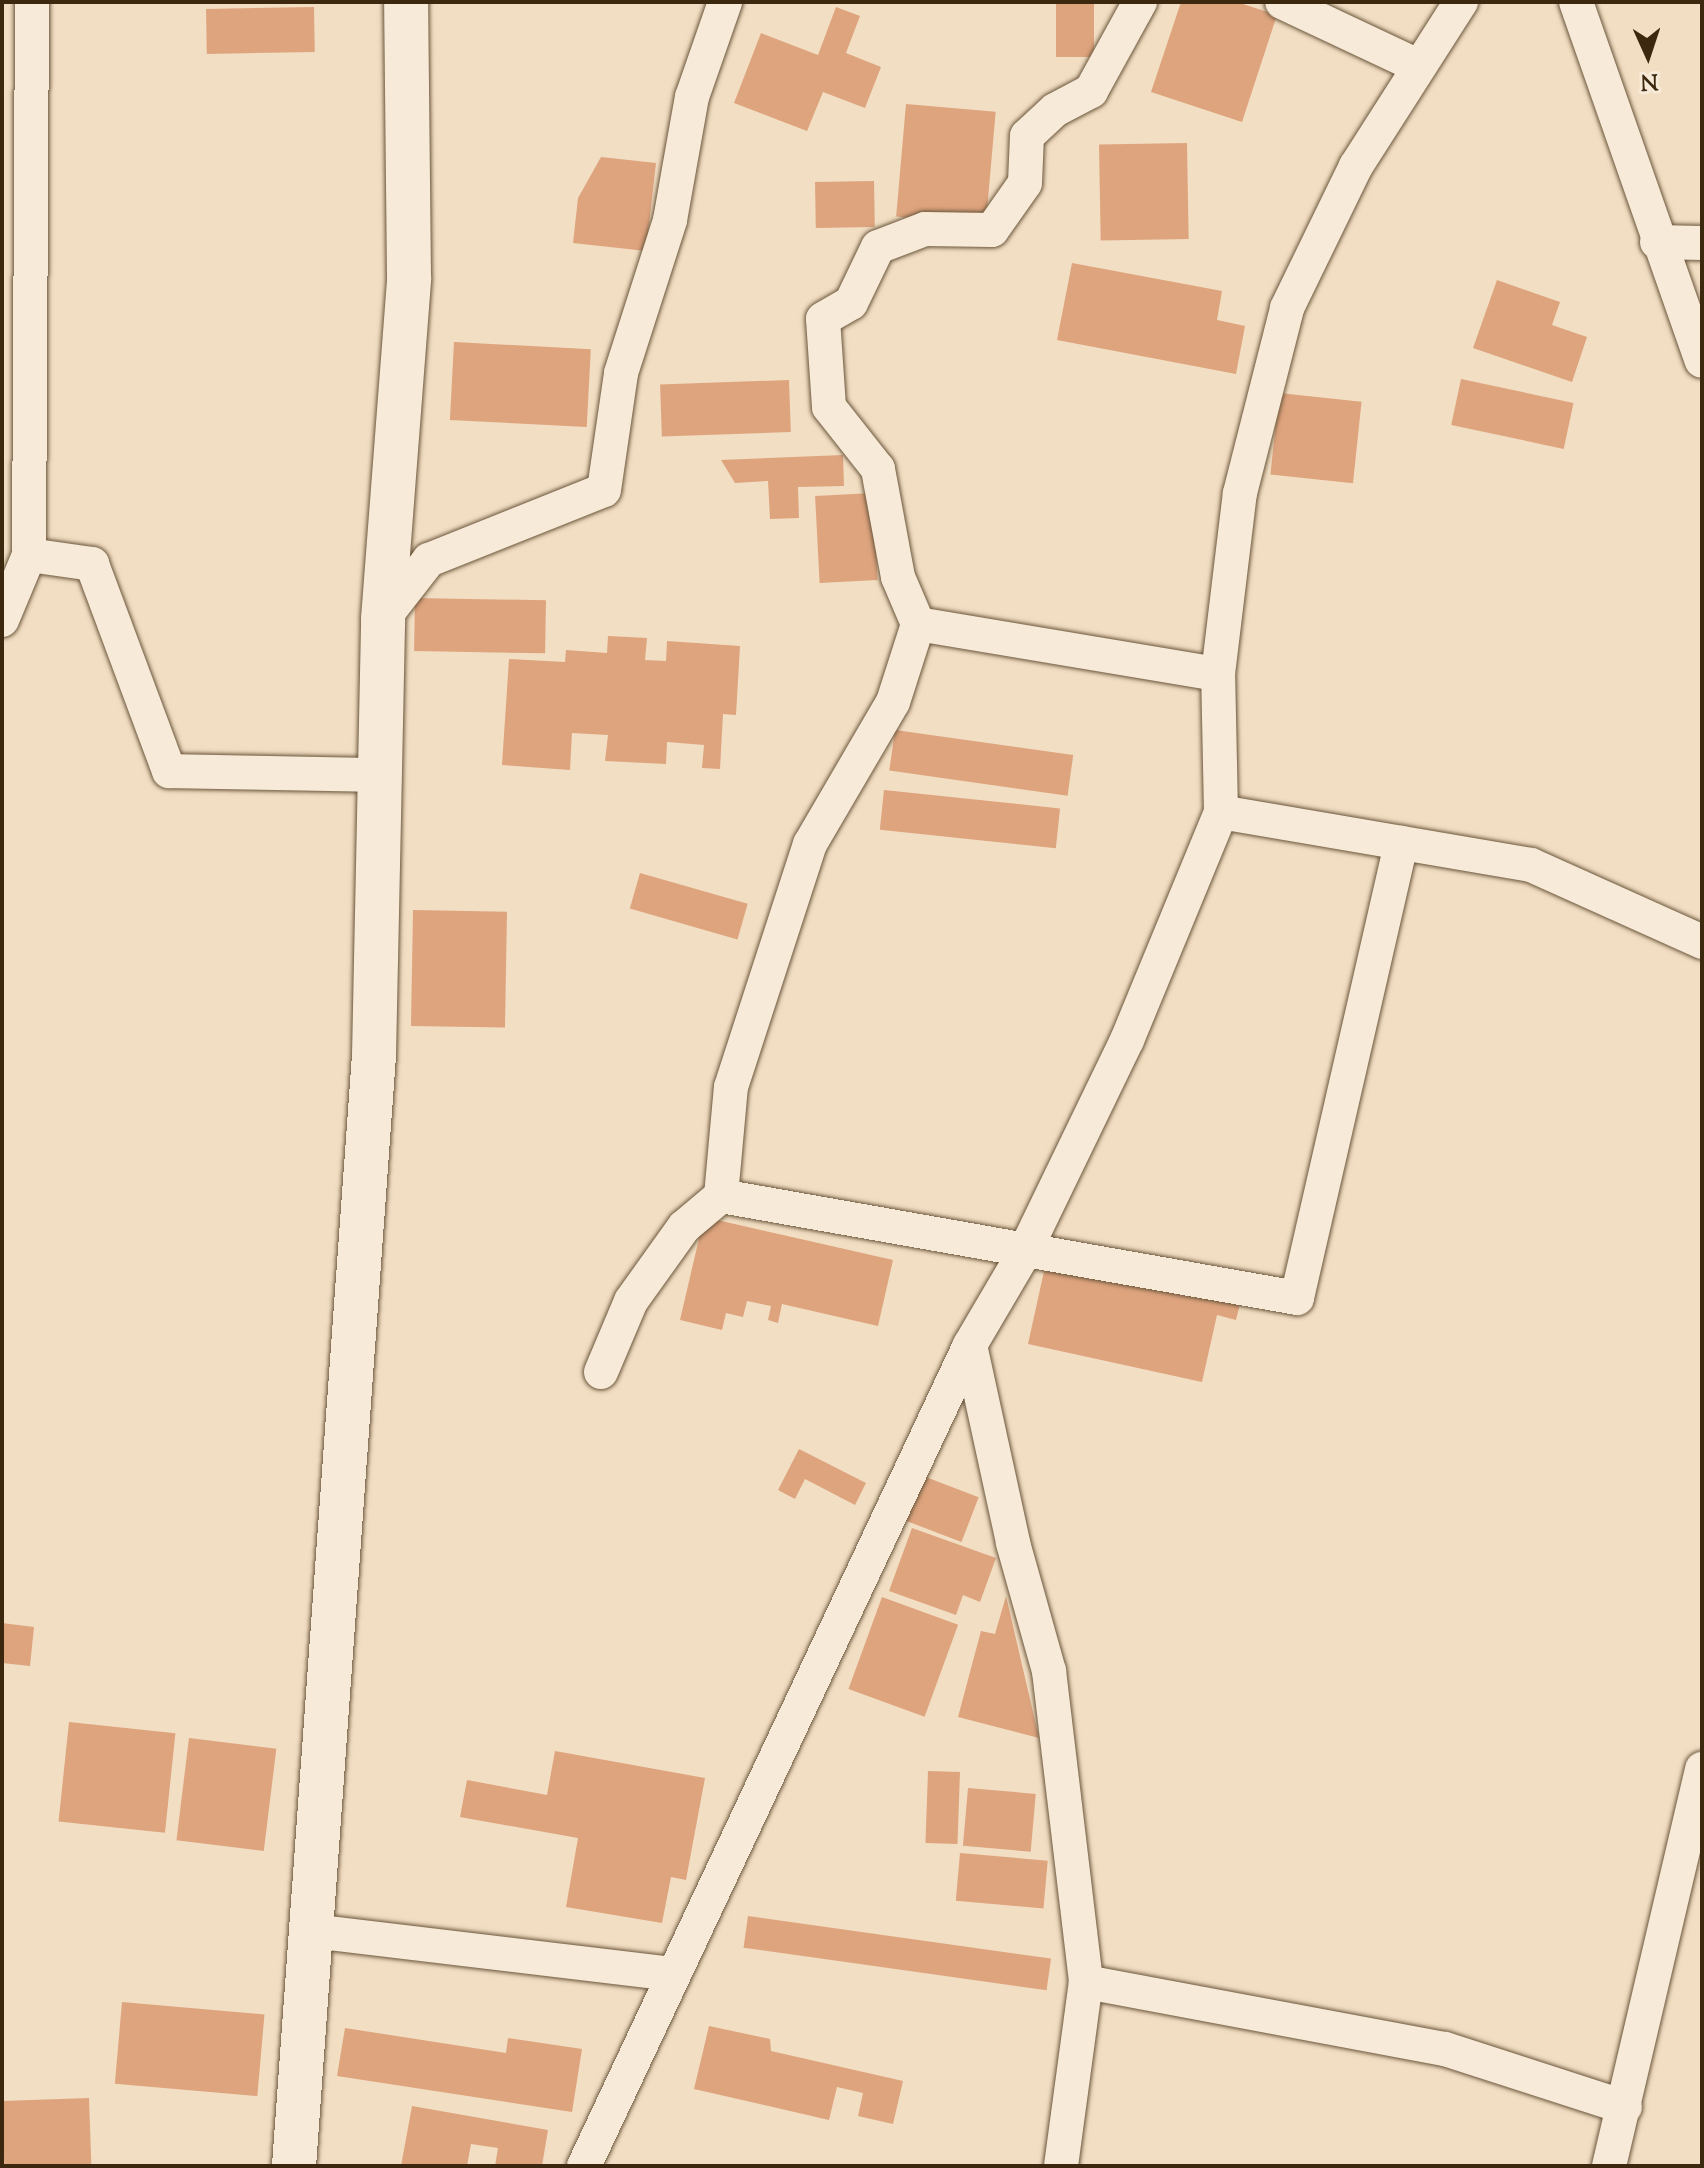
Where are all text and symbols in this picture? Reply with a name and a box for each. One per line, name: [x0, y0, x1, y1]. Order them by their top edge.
north arrow: [1608, 16, 1688, 96]
text: N: [1640, 64, 1659, 96]

